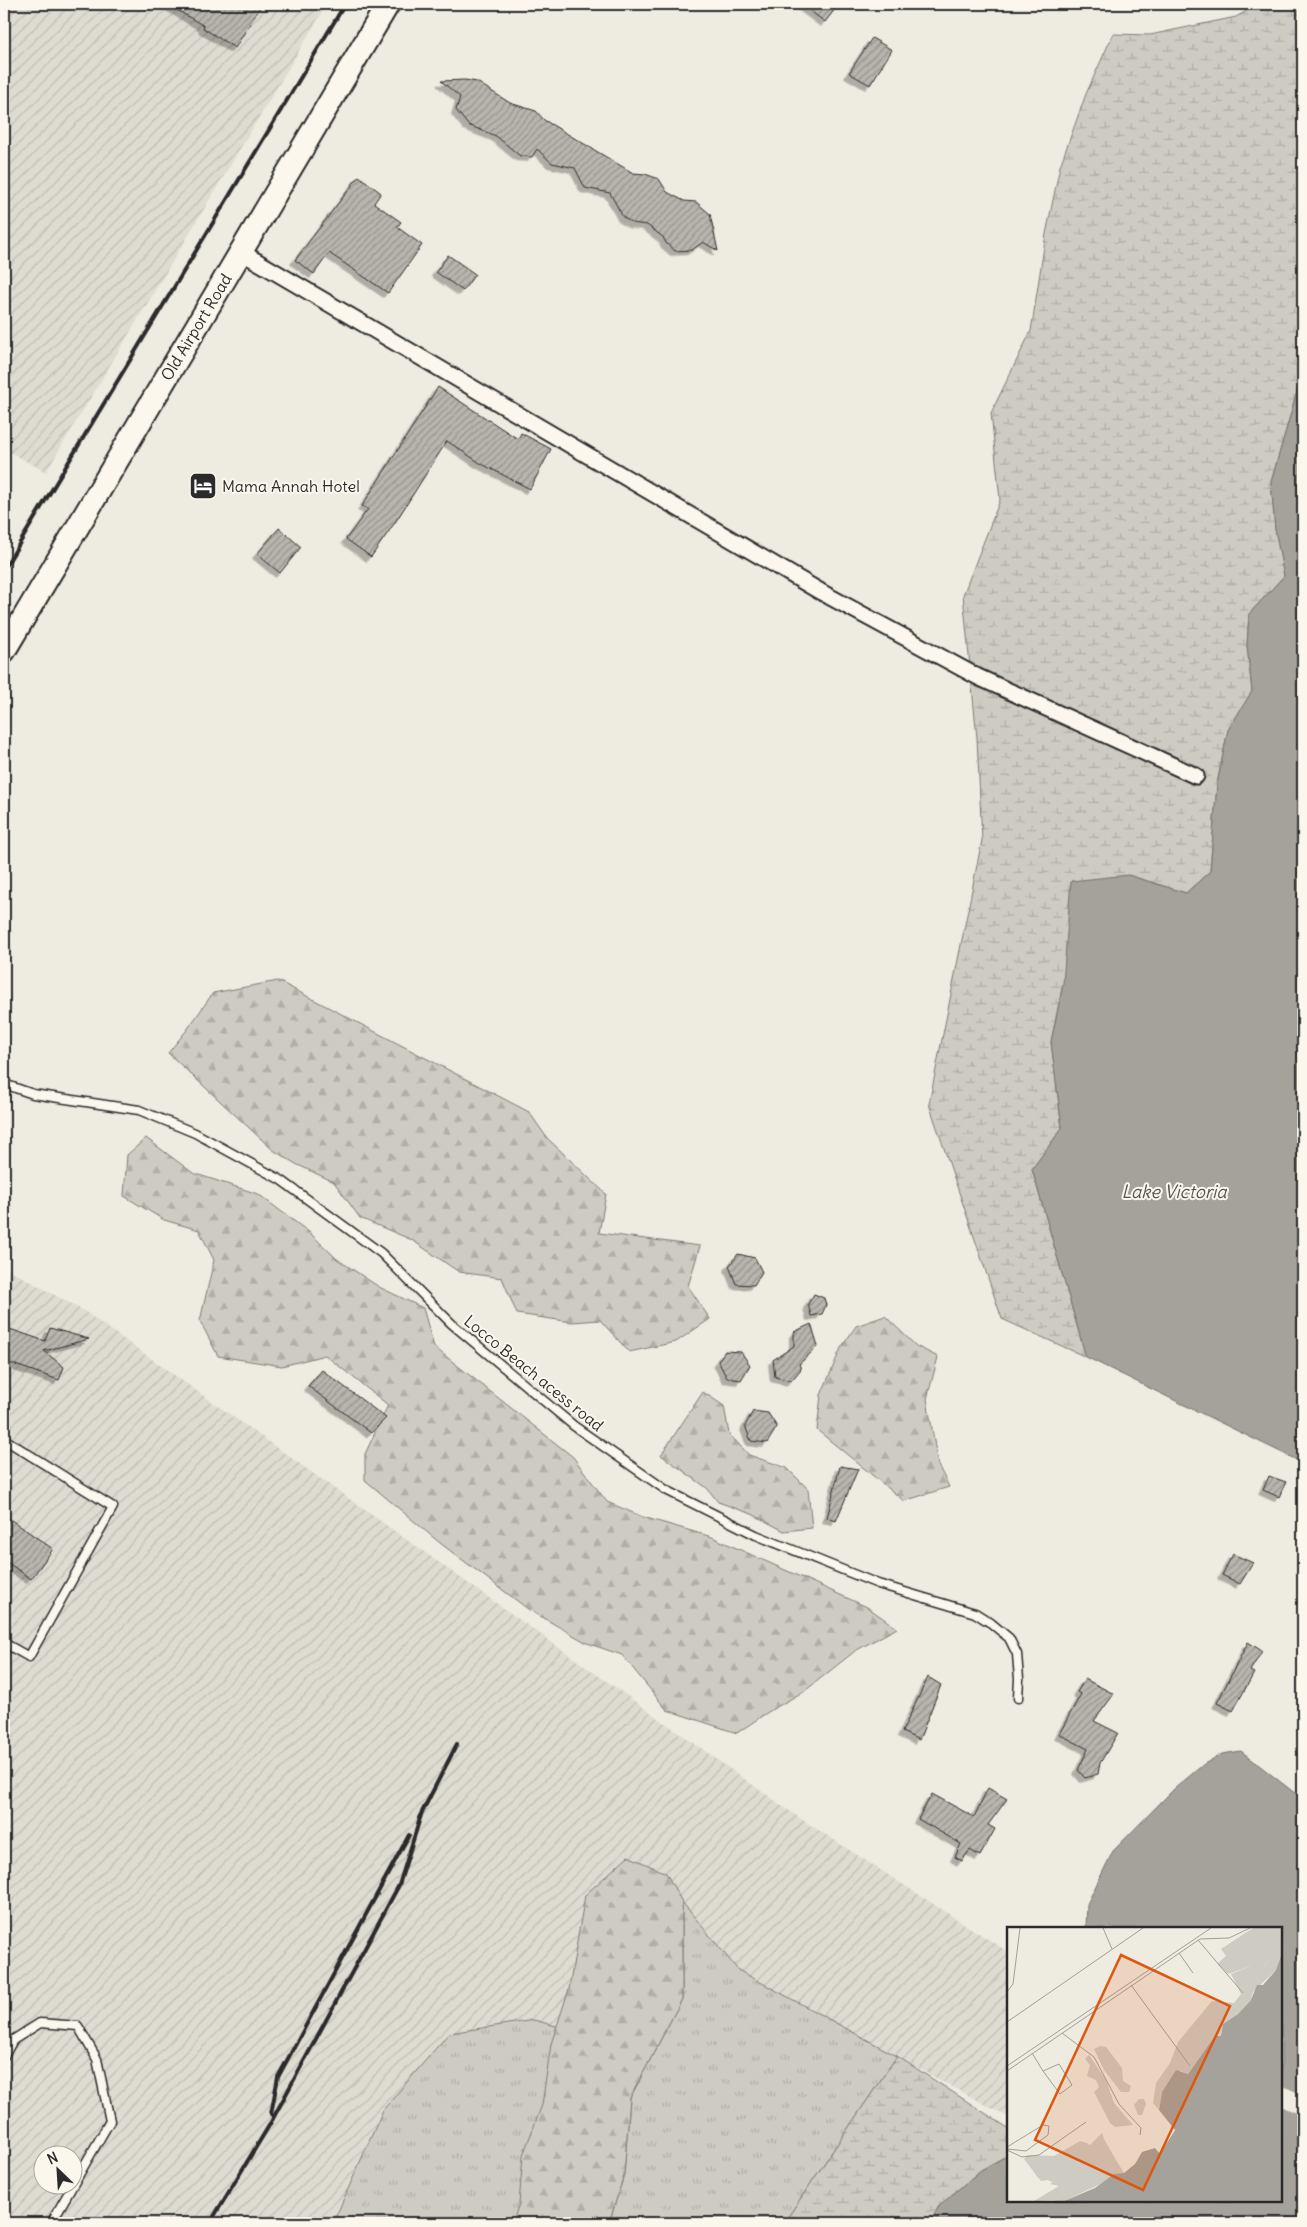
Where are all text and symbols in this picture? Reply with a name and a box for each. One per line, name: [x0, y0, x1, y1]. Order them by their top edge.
street label: Old Airport Road: [156, 270, 236, 384]
hotel icon: Mama Annah Hotel: [188, 471, 218, 501]
place label: Mama Annah Hotel: [222, 476, 360, 496]
water label: Lake Victoria: [1121, 1180, 1228, 1203]
street label: Locco Beach acess road: [460, 1311, 608, 1435]
inset map: [1007, 1927, 1282, 2202]
north arrow: [32, 2144, 82, 2194]
text: N: [44, 2148, 61, 2168]

